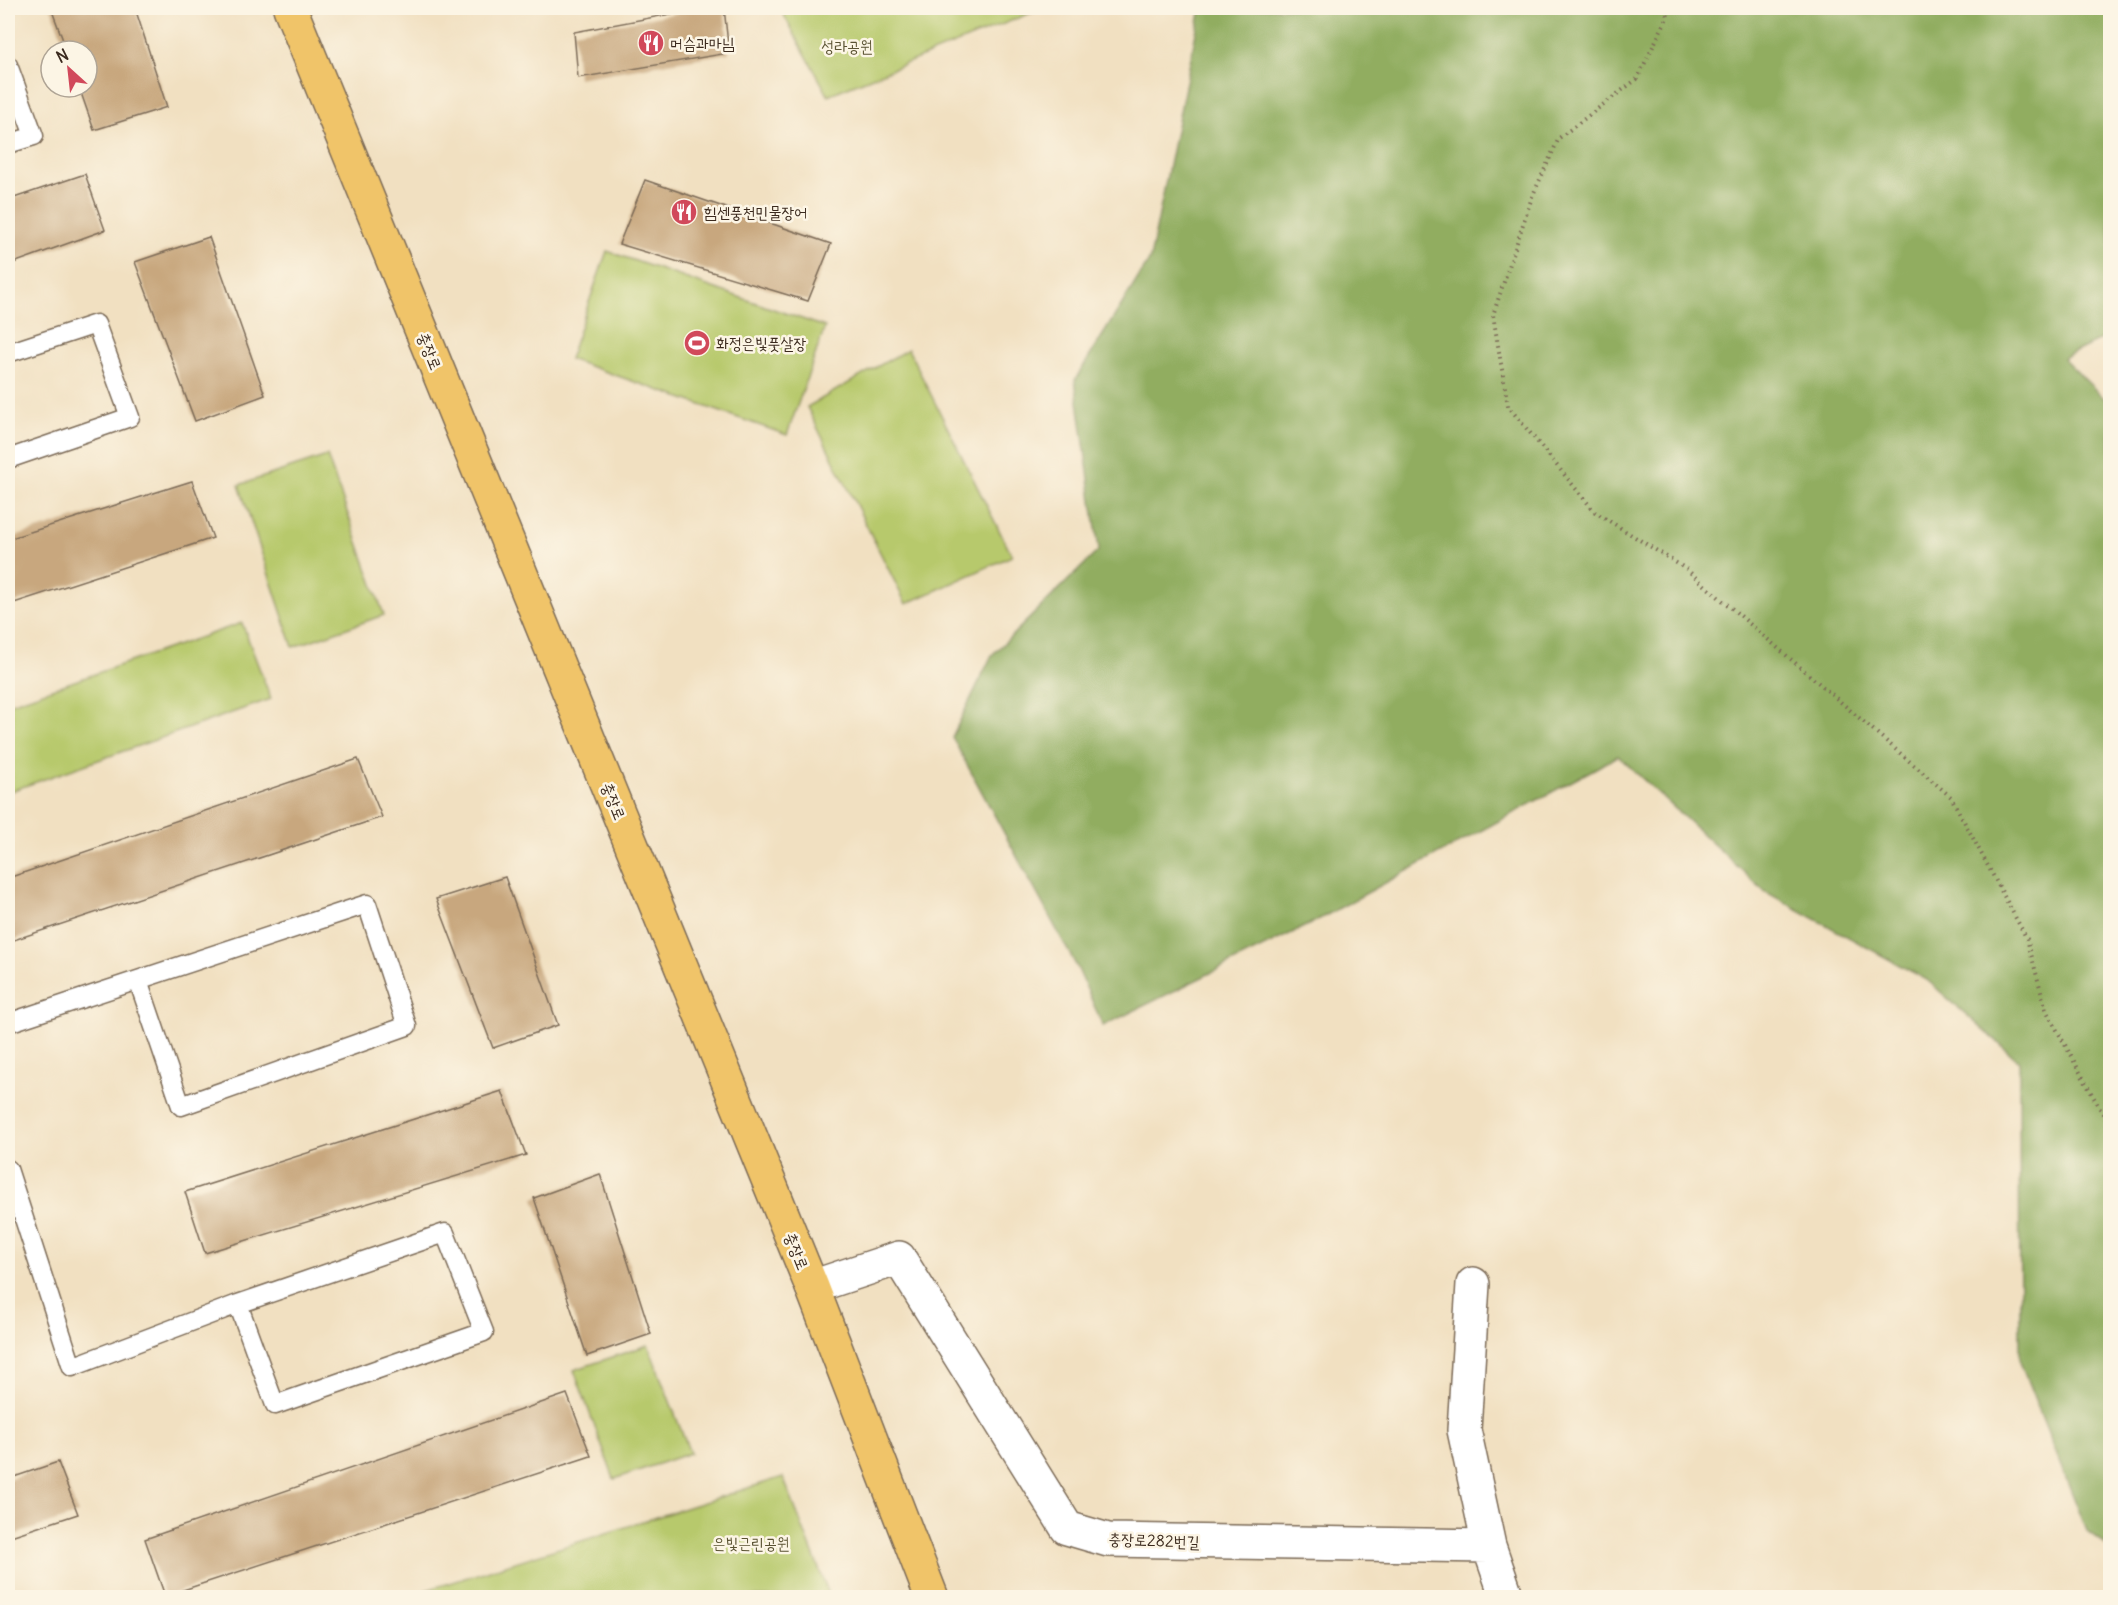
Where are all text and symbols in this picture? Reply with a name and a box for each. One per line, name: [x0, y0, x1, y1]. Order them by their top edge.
restaurant icon: 머슴과마님: [636, 28, 666, 58]
place label: 머슴과마님: [670, 33, 735, 53]
park label: 성라공원: [821, 36, 873, 56]
north arrow: [39, 39, 99, 99]
text: N: [53, 44, 72, 67]
restaurant icon: 힘센풍천민물장어: [669, 197, 699, 227]
place label: 힘센풍천민물장어: [704, 202, 807, 222]
sports icon: 화정은빛풋살장: [682, 328, 712, 358]
street label: 충장로: [413, 329, 447, 373]
place label: 화정은빛풋살장: [716, 333, 806, 353]
street label: 충장로: [597, 779, 631, 823]
street label: 충장로: [780, 1229, 814, 1273]
street label: 충장로282번길: [1108, 1528, 1200, 1552]
park label: 은빛근린공원: [712, 1533, 790, 1553]

